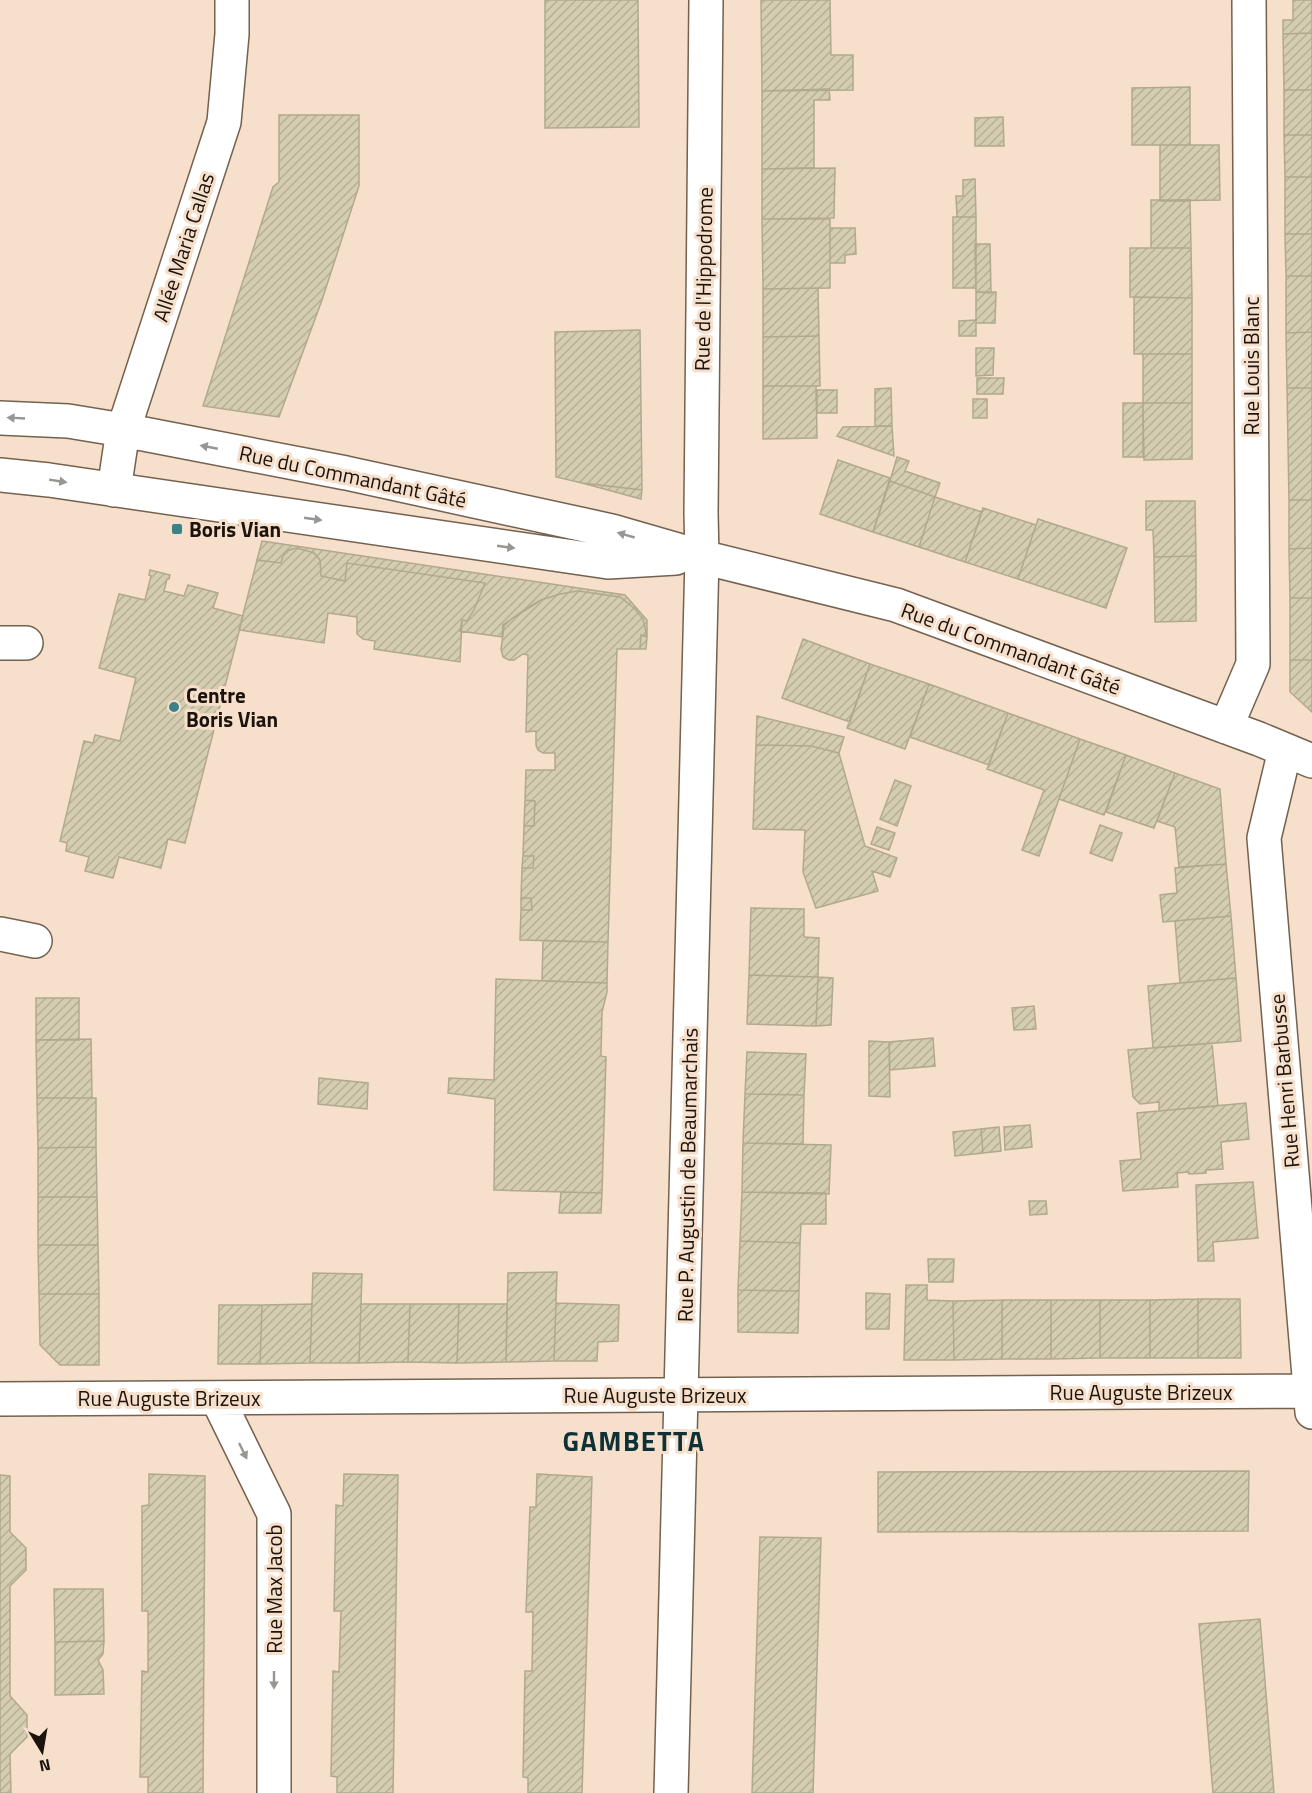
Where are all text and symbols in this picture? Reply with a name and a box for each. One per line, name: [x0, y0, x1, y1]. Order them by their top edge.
street label: Allée Maria Callas: [144, 168, 222, 326]
street label: Rue de l'Hippodrome: [685, 187, 721, 371]
street label: Rue Louis Blanc: [1235, 296, 1267, 436]
one-way arrow: [7, 414, 26, 423]
street label: Rue du Commandant Gâté: [236, 436, 470, 516]
one-way arrow: [199, 442, 218, 451]
one-way arrow: [49, 477, 68, 486]
place label: Boris Vian: [189, 513, 281, 545]
one-way arrow: [304, 515, 323, 524]
marker: Boris Vian: [170, 522, 184, 536]
one-way arrow: [617, 530, 635, 539]
one-way arrow: [497, 543, 516, 552]
street label: Rue du Commandant Gâté: [897, 593, 1125, 703]
place label: Centre Boris Vian: [186, 679, 278, 735]
marker: Centre Boris Vian: [167, 700, 181, 714]
street label: Rue Henri Barbusse: [1260, 993, 1308, 1169]
street label: Rue P. Augustin de Beaumarchais: [668, 1028, 706, 1322]
street label: Rue Auguste Brizeux: [1050, 1376, 1233, 1408]
street label: Rue Auguste Brizeux: [564, 1379, 747, 1411]
street label: Rue Auguste Brizeux: [78, 1382, 261, 1414]
district label: GAMBETTA: [563, 1420, 705, 1461]
one-way arrow: [238, 1442, 248, 1459]
street label: Rue Max Jacob: [258, 1524, 290, 1654]
one-way arrow: [269, 1671, 279, 1690]
north arrow: [12, 1721, 72, 1781]
text: N: [37, 1753, 53, 1779]

